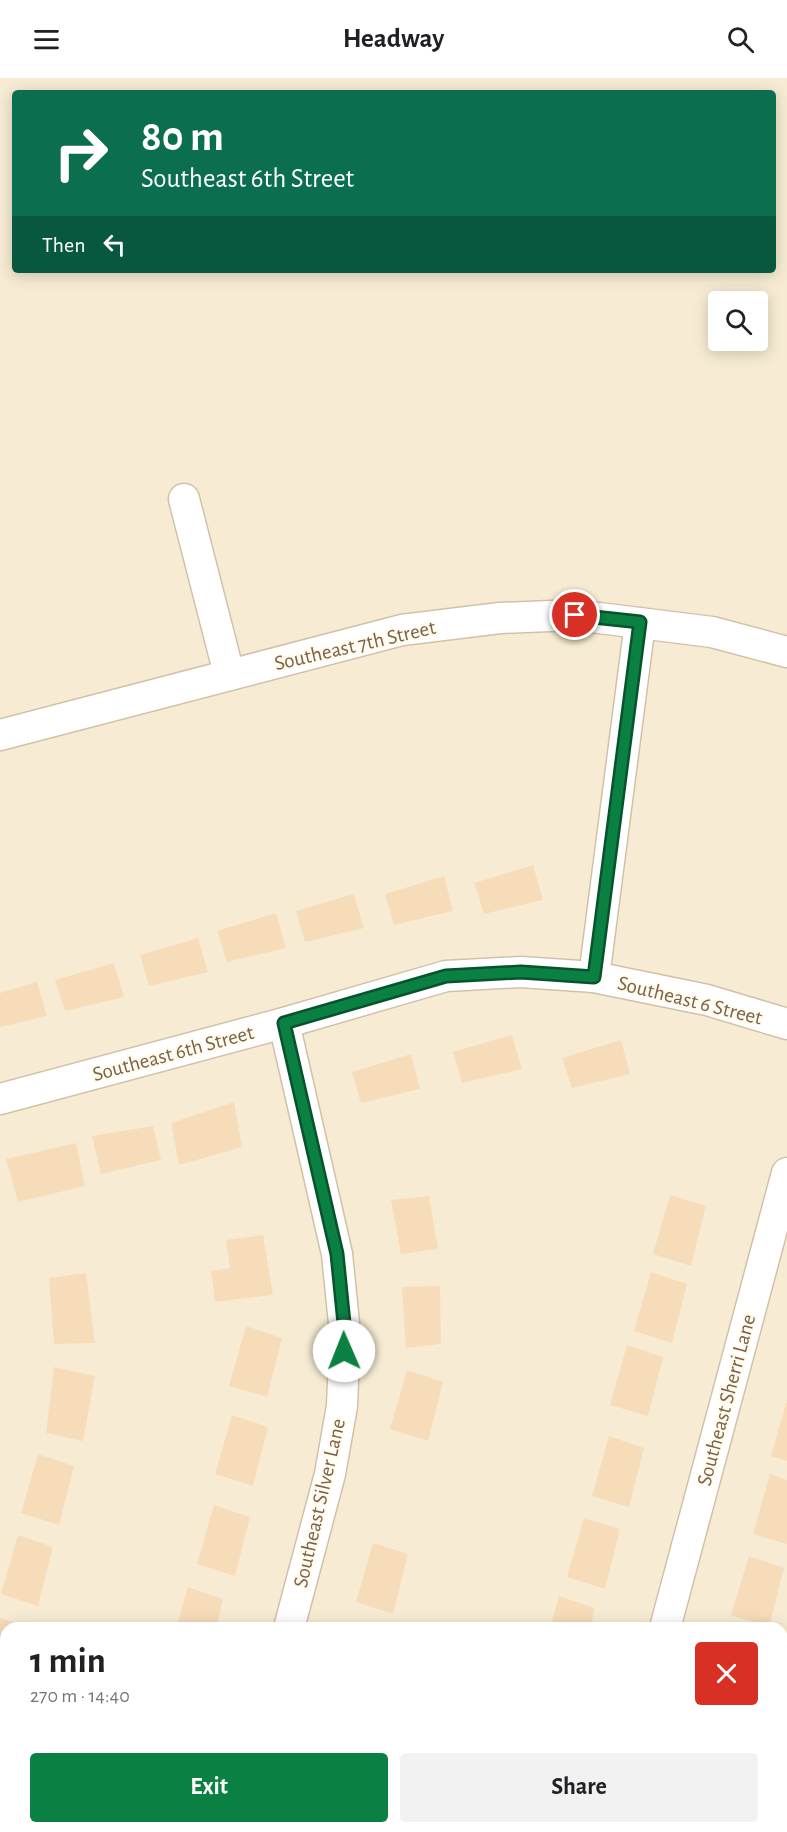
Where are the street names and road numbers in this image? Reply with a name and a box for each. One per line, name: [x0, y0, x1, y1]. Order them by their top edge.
street label: Southeast 7th Street: [272, 617, 438, 674]
street label: Southeast 6 Street: [615, 972, 765, 1029]
street label: Southeast 6th Street: [90, 1022, 256, 1085]
street label: Southeast Sherri Lane: [693, 1312, 759, 1488]
street label: Southeast Silver Lane: [290, 1417, 349, 1590]

